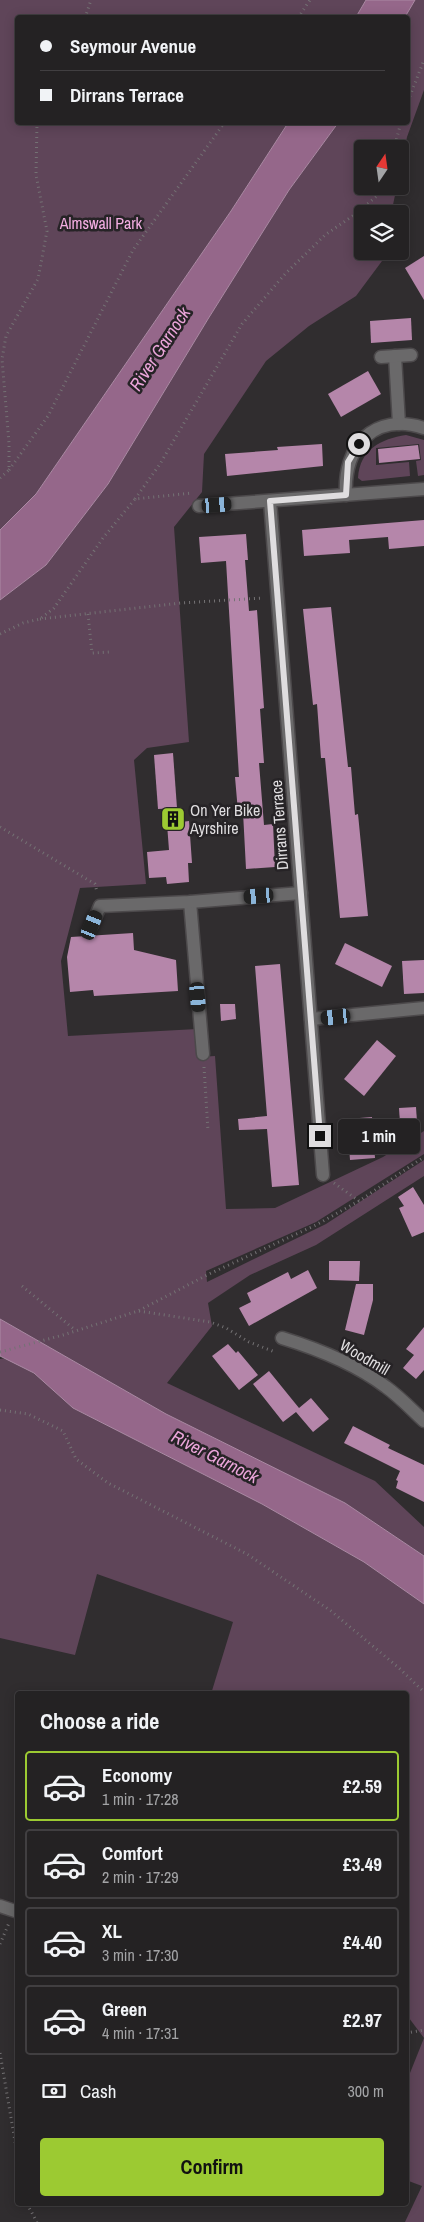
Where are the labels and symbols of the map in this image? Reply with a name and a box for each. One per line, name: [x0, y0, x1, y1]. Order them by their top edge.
north arrow: [354, 140, 409, 195]
park label: Almswall Park: [59, 212, 143, 234]
water label: River Garnock: [123, 302, 196, 395]
route start: [348, 433, 370, 455]
car: [201, 496, 232, 514]
street label: Dirrans Terrace: [265, 779, 293, 871]
place label: On Yer Bike Ayrshire: [189, 799, 260, 839]
building icon: On Yer Bike Ayrshire: [160, 806, 186, 832]
car: [243, 887, 274, 905]
car: [79, 908, 104, 942]
car: [189, 981, 206, 1013]
car: [320, 1008, 351, 1026]
callout: 1 min: [338, 1118, 420, 1154]
route end: [309, 1125, 331, 1147]
street label: Woodmill: [336, 1334, 394, 1380]
water label: River Garnock: [167, 1424, 264, 1490]

